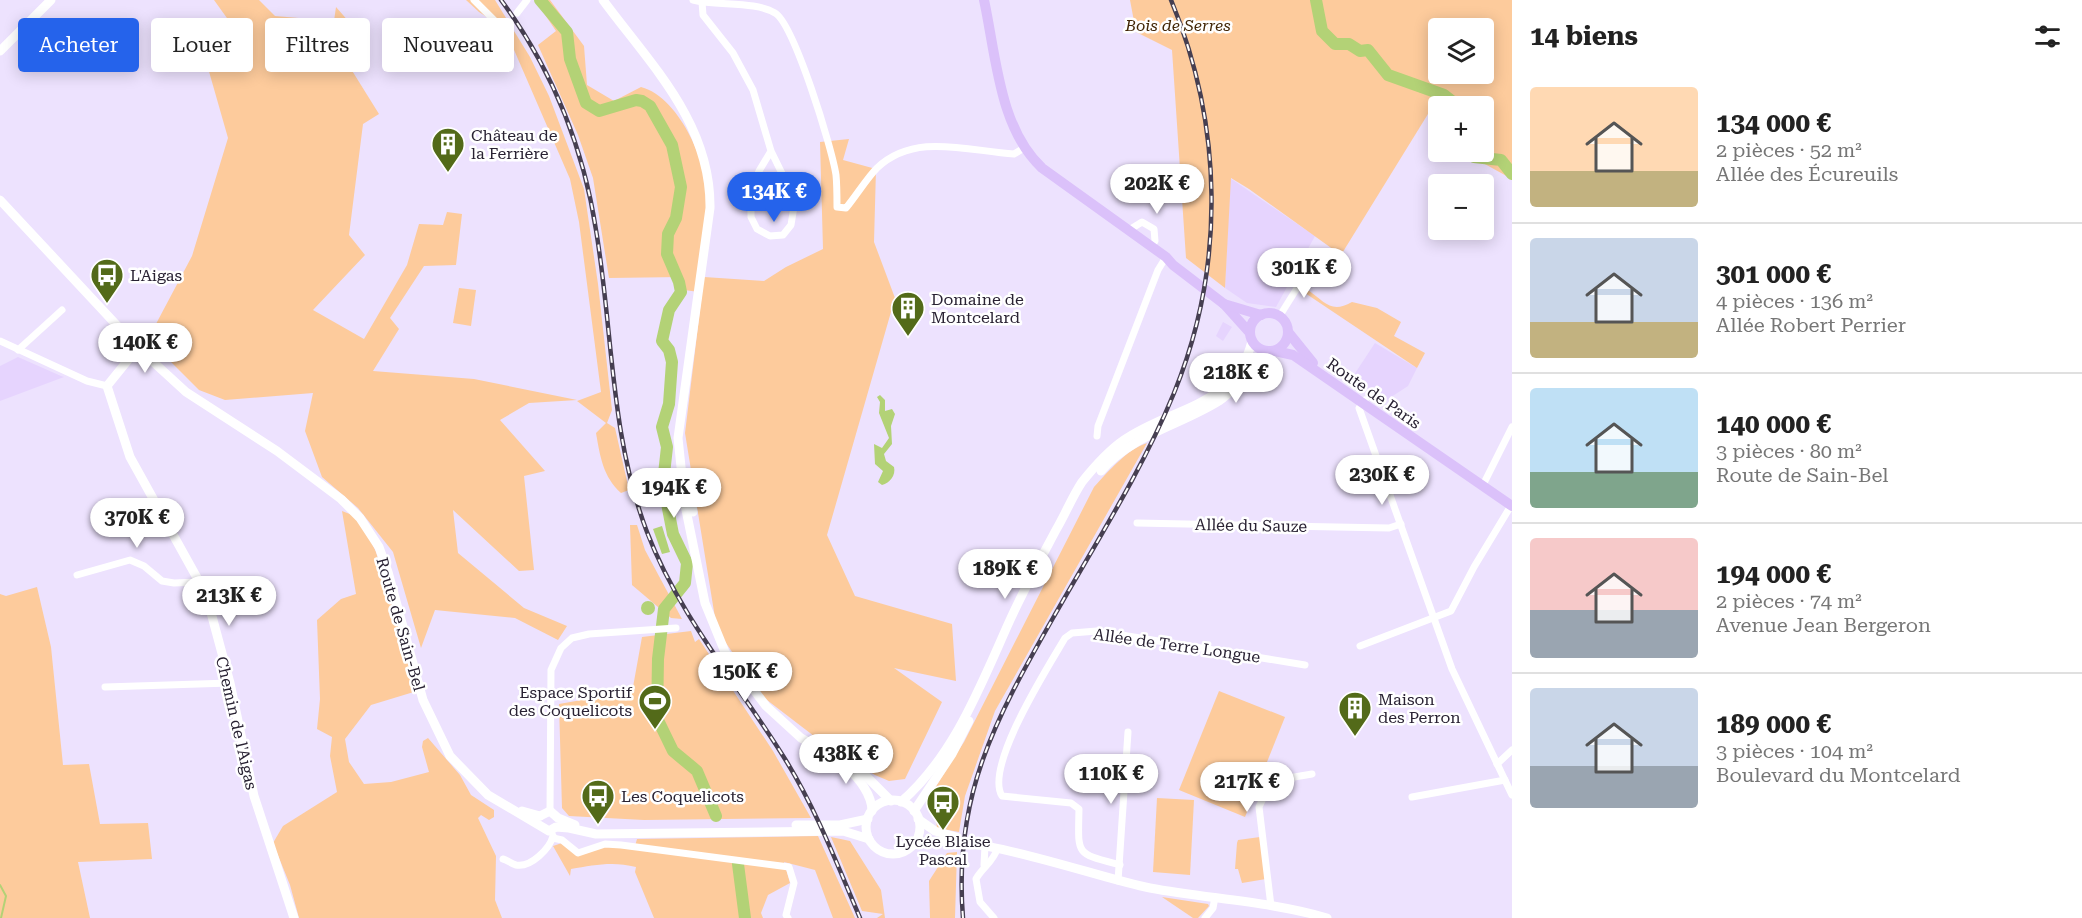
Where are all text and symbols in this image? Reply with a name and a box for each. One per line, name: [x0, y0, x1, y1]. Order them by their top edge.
park label: Bois de Serres: [1124, 16, 1231, 35]
chip: Acheter: [18, 18, 139, 72]
chip: Louer: [151, 18, 253, 72]
chip: Filtres: [265, 18, 370, 72]
chip: Nouveau: [382, 18, 514, 72]
map controls: [1428, 18, 1494, 240]
button: layers: [1428, 18, 1494, 84]
icon: filters: [2031, 20, 2064, 53]
text: 14 biens: [1530, 21, 1638, 51]
button: +: [1428, 96, 1494, 162]
text: 134 000 €: [1716, 108, 1831, 138]
icon: home: [1578, 111, 1650, 183]
building icon: Château de la Ferrière: [430, 126, 466, 173]
place label: Château de la Ferrière: [471, 126, 558, 163]
text: 2 pièces · 52 m²: [1716, 138, 1862, 162]
text: Allée des Écureuils: [1716, 162, 1898, 186]
pin: 202K €: [1108, 164, 1206, 215]
text: 202K €: [1124, 171, 1190, 195]
pin: 134K €: [725, 172, 823, 223]
button: −: [1428, 174, 1494, 240]
text: 134K €: [741, 179, 807, 203]
pin: 301K €: [1255, 248, 1353, 299]
text: 301K €: [1271, 255, 1337, 279]
bus stop icon: L'Aigas: [89, 257, 125, 304]
text: 301 000 €: [1716, 259, 1831, 289]
icon: home: [1578, 262, 1650, 334]
place label: L'Aigas: [130, 266, 182, 285]
text: 4 pièces · 136 m²: [1716, 289, 1873, 313]
building icon: Domaine de Montcelard: [890, 290, 926, 337]
place label: Domaine de Montcelard: [931, 290, 1024, 327]
text: Allée Robert Perrier: [1716, 313, 1906, 337]
pin: 140K €: [96, 323, 194, 374]
text: 140K €: [112, 330, 178, 354]
pin: 218K €: [1187, 353, 1285, 404]
street label: Route de Paris: [1323, 354, 1425, 433]
text: 218K €: [1203, 360, 1269, 384]
text: 140 000 €: [1716, 409, 1831, 439]
icon: home: [1578, 412, 1650, 484]
text: 3 pièces · 80 m²: [1716, 439, 1862, 463]
pin: 230K €: [1333, 455, 1431, 506]
text: 230K €: [1349, 462, 1415, 486]
text: Route de Sain-Bel: [1716, 463, 1888, 487]
pin: 194K €: [625, 468, 723, 519]
text: 194K €: [641, 475, 707, 499]
pin: 370K €: [88, 498, 186, 549]
text: 370K €: [104, 505, 170, 529]
street label: Allée du Sauze: [1195, 515, 1307, 536]
pin: 189K €: [956, 549, 1054, 600]
street label: Route de Sain-Bel: [372, 555, 429, 693]
text: 189K €: [972, 556, 1038, 580]
text: 194 000 €: [1716, 559, 1831, 589]
icon: home: [1578, 562, 1650, 634]
pin: 213K €: [180, 576, 278, 627]
text: 213K €: [196, 583, 262, 607]
text: 2 pièces · 74 m²: [1716, 589, 1862, 613]
text: Avenue Jean Bergeron: [1716, 613, 1931, 637]
street label: Allée de Terre Longue: [1092, 624, 1262, 667]
pin: 150K €: [696, 652, 794, 703]
street label: Chemin de l'Aigas: [212, 655, 261, 792]
text: 150K €: [712, 659, 778, 683]
place label: Espace Sportif des Coquelicots: [509, 683, 633, 720]
sports icon: Espace Sportif des Coquelicots: [637, 683, 673, 730]
building icon: Maison des Perron: [1337, 690, 1373, 737]
place label: Maison des Perron: [1378, 690, 1461, 727]
text: 189 000 €: [1716, 709, 1831, 739]
icon: home: [1578, 712, 1650, 784]
pin: 438K €: [797, 734, 895, 785]
text: 3 pièces · 104 m²: [1716, 739, 1873, 763]
text: 438K €: [813, 741, 879, 765]
pin: 110K €: [1062, 754, 1160, 805]
text: 110K €: [1078, 761, 1144, 785]
pin: 217K €: [1198, 762, 1296, 813]
text: Boulevard du Montcelard: [1716, 763, 1961, 787]
text: 217K €: [1214, 769, 1280, 793]
bus stop icon: Les Coquelicots: [580, 778, 616, 825]
bus stop icon: Lycée Blaise Pascal: [925, 784, 961, 831]
place label: Les Coquelicots: [621, 787, 744, 806]
place label: Lycée Blaise Pascal: [895, 832, 991, 869]

